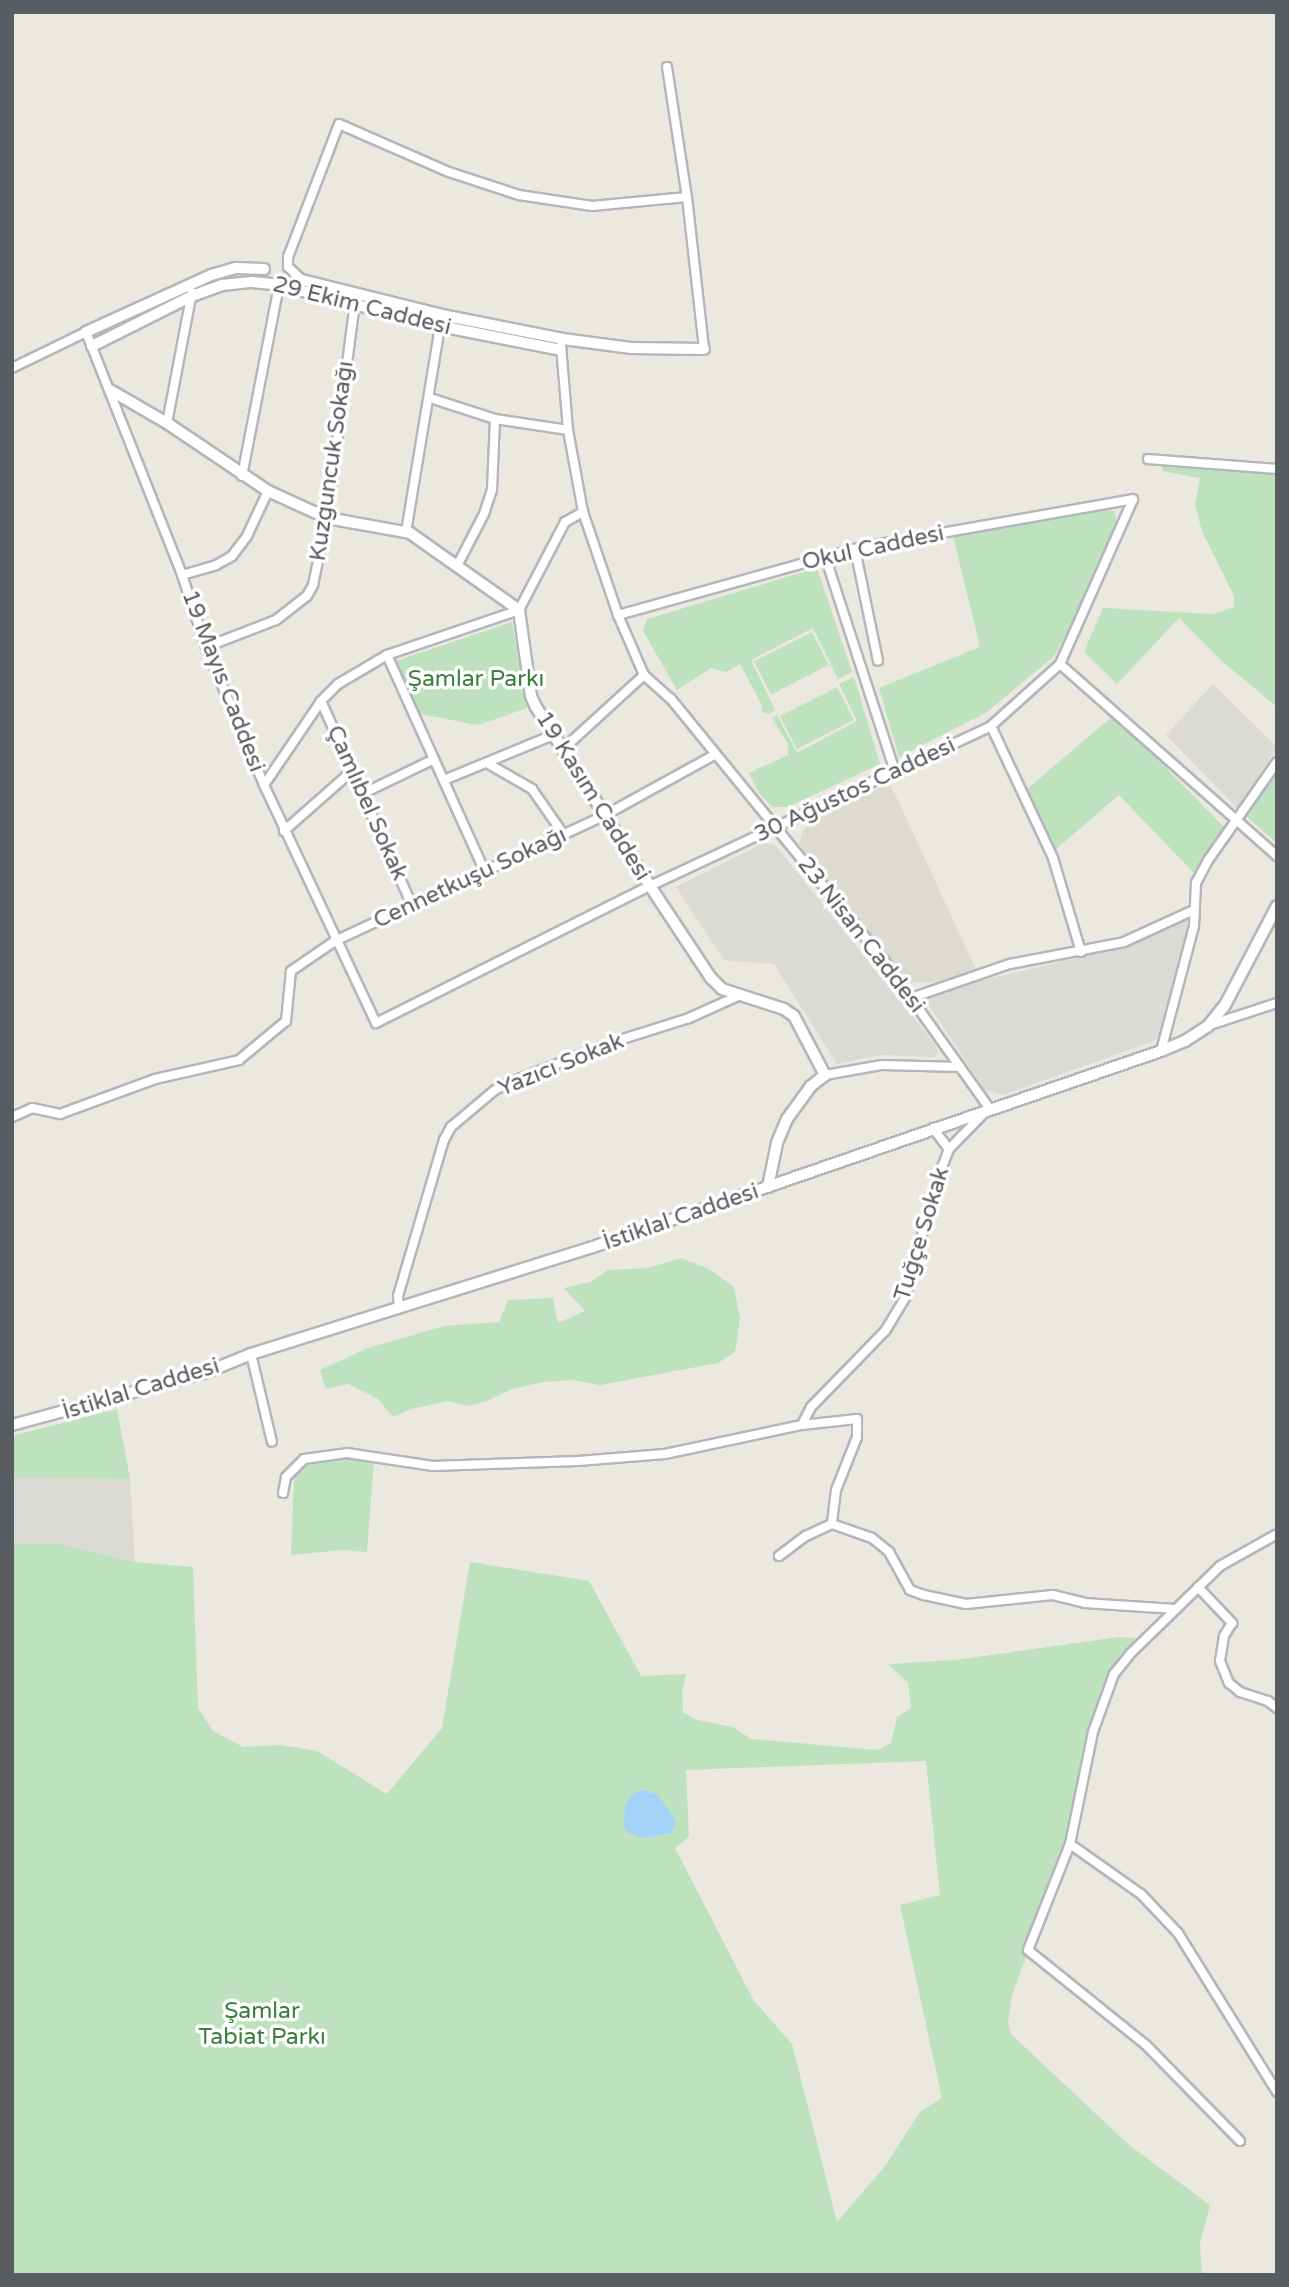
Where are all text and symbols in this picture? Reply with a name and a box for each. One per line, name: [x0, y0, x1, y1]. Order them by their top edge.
street label: 29 Ekim Caddesi: [270, 271, 454, 341]
street label: Kuzguncuk Sokağı: [304, 359, 360, 563]
street label: Okul Caddesi: [799, 519, 947, 577]
street label: 19 Mayıs Caddesi: [176, 586, 270, 776]
park label: Şamlar Parkı: [408, 665, 544, 693]
street label: 19 Kasım Caddesi: [530, 706, 656, 886]
street label: Çamlıbel Sokak: [321, 721, 413, 885]
street label: 30 Ağustos Caddesi: [750, 731, 960, 849]
street label: Cennetkuşu Sokağı: [369, 821, 571, 935]
street label: 23 Nisan Caddesi: [791, 851, 931, 1019]
street label: Yazıcı Sokak: [494, 1027, 628, 1103]
street label: Tuğçe Sokak: [889, 1164, 955, 1304]
street label: İstiklal Caddesi: [600, 1178, 762, 1256]
street label: İstiklal Caddesi: [59, 1352, 223, 1426]
park label: Şamlar Tabiat Parkı: [198, 1997, 326, 2051]

